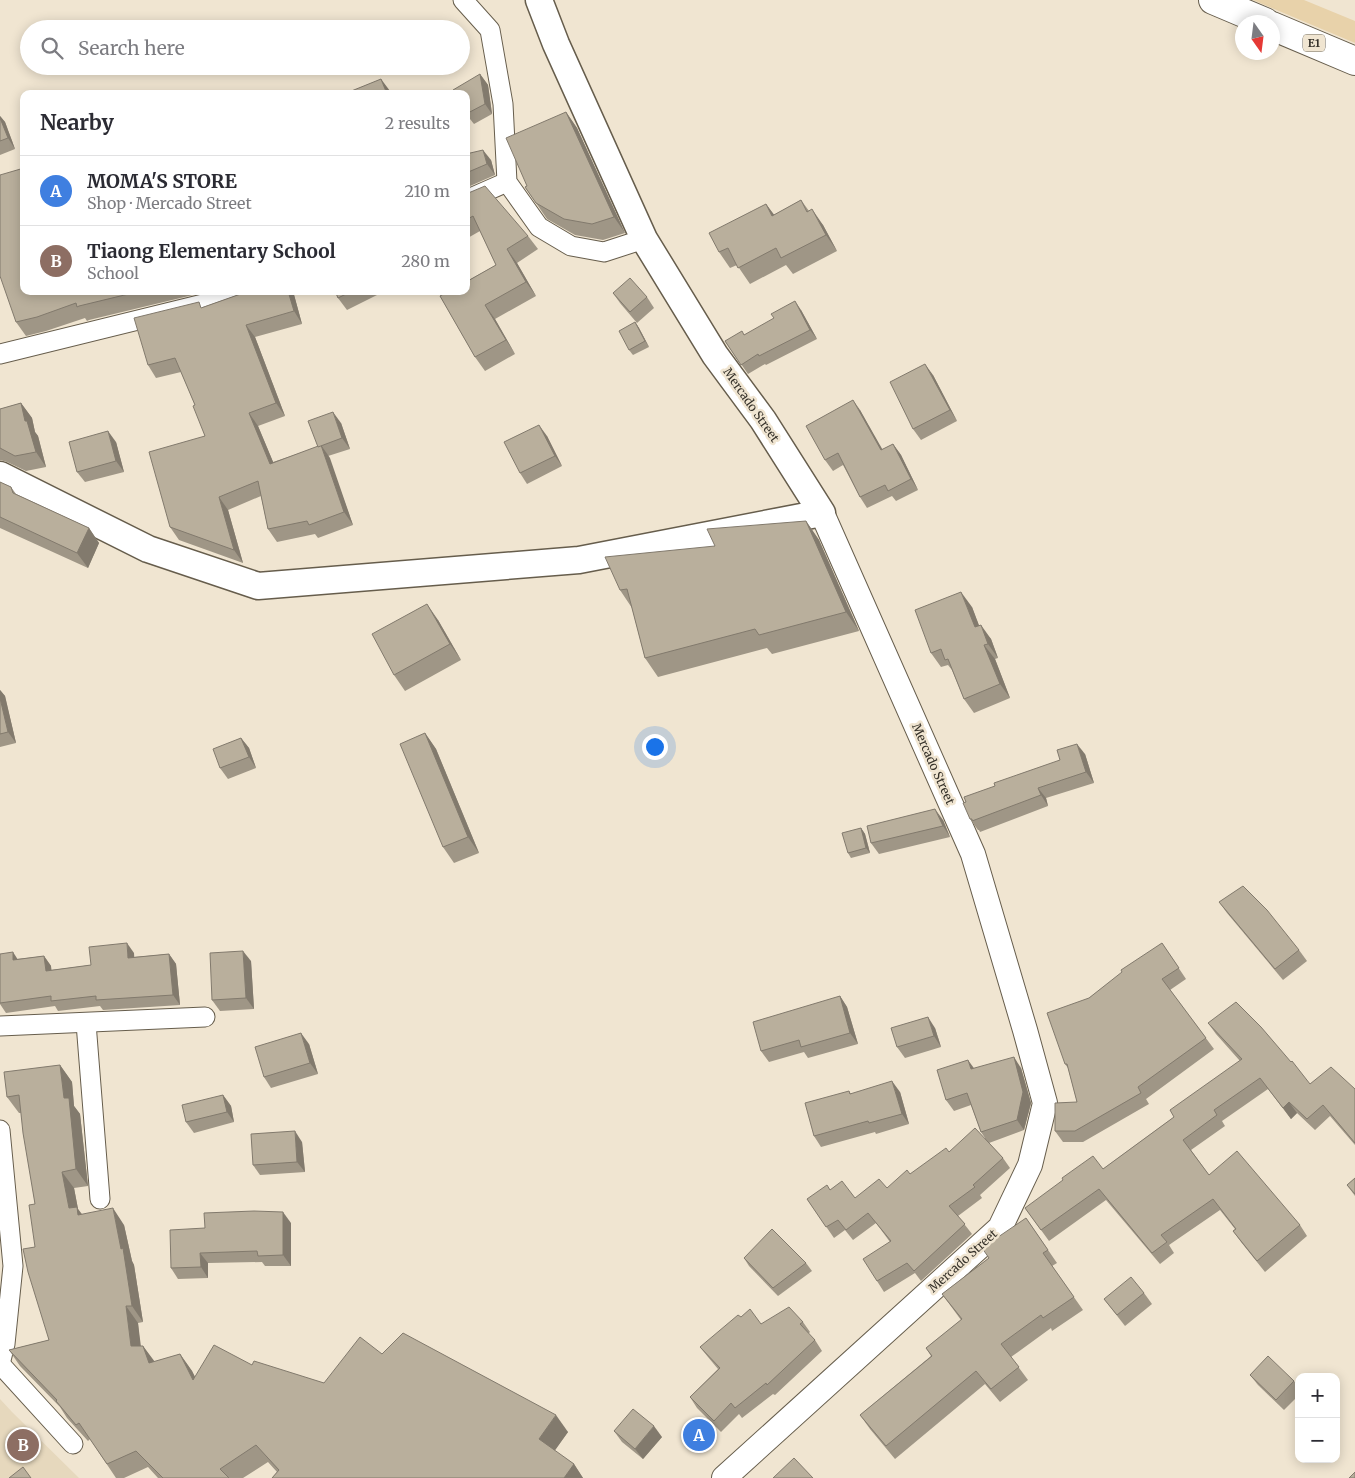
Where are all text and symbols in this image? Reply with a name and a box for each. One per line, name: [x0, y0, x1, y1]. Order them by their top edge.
north arrow: [1235, 15, 1280, 60]
search box: [20, 20, 470, 75]
icon: search: [38, 34, 66, 62]
road number: E1: [1303, 34, 1325, 52]
text: Search here: [78, 36, 185, 60]
text: Nearby: [40, 109, 114, 136]
text: 2 results: [385, 113, 450, 133]
text: MOMA'S STORE: [87, 169, 237, 193]
text: A: [50, 181, 62, 201]
text: 210 m: [405, 181, 450, 201]
text: Shop · Mercado Street: [87, 193, 252, 213]
text: Tiaong Elementary School: [87, 239, 336, 263]
text: B: [50, 251, 62, 271]
text: 280 m: [401, 251, 450, 271]
text: School: [87, 263, 139, 283]
street label: Mercado Street: [720, 365, 783, 445]
street label: Mercado Street: [909, 721, 958, 807]
your location: [642, 734, 668, 760]
street label: Mercado Street: [925, 1226, 1000, 1295]
map controls: [1295, 1373, 1340, 1463]
button: +: [1295, 1373, 1340, 1418]
pin: A: [683, 1416, 715, 1454]
button: −: [1295, 1418, 1340, 1463]
pin: B: [7, 1426, 39, 1464]

